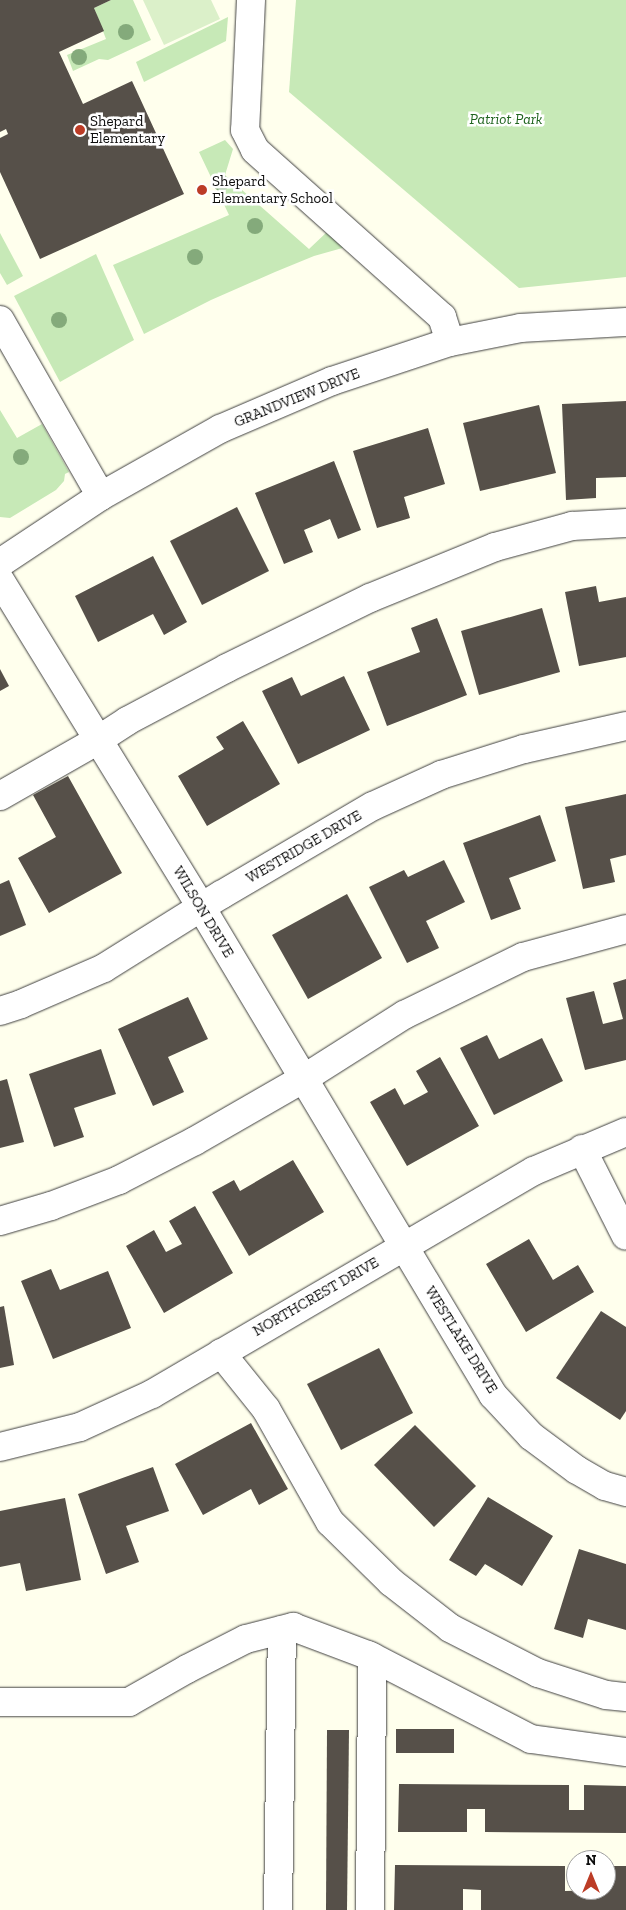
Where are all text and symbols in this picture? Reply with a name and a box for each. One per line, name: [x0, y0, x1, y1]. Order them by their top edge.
park label: Patriot Park: [469, 111, 543, 129]
place label: Shepard Elementary: [90, 112, 165, 147]
marker: Shepard Elementary: [74, 124, 86, 136]
place label: Shepard Elementary School: [212, 172, 333, 207]
marker: Shepard Elementary School: [196, 184, 208, 196]
street label: GRANDVIEW DRIVE: [231, 364, 363, 432]
street label: WESTRIDGE DRIVE: [243, 807, 365, 887]
street label: WILSON DRIVE: [169, 863, 237, 961]
street label: NORTHCREST DRIVE: [250, 1254, 382, 1340]
street label: WESTLAKE DRIVE: [421, 1283, 501, 1397]
north arrow: [566, 1850, 616, 1900]
text: N: [586, 1852, 596, 1869]

